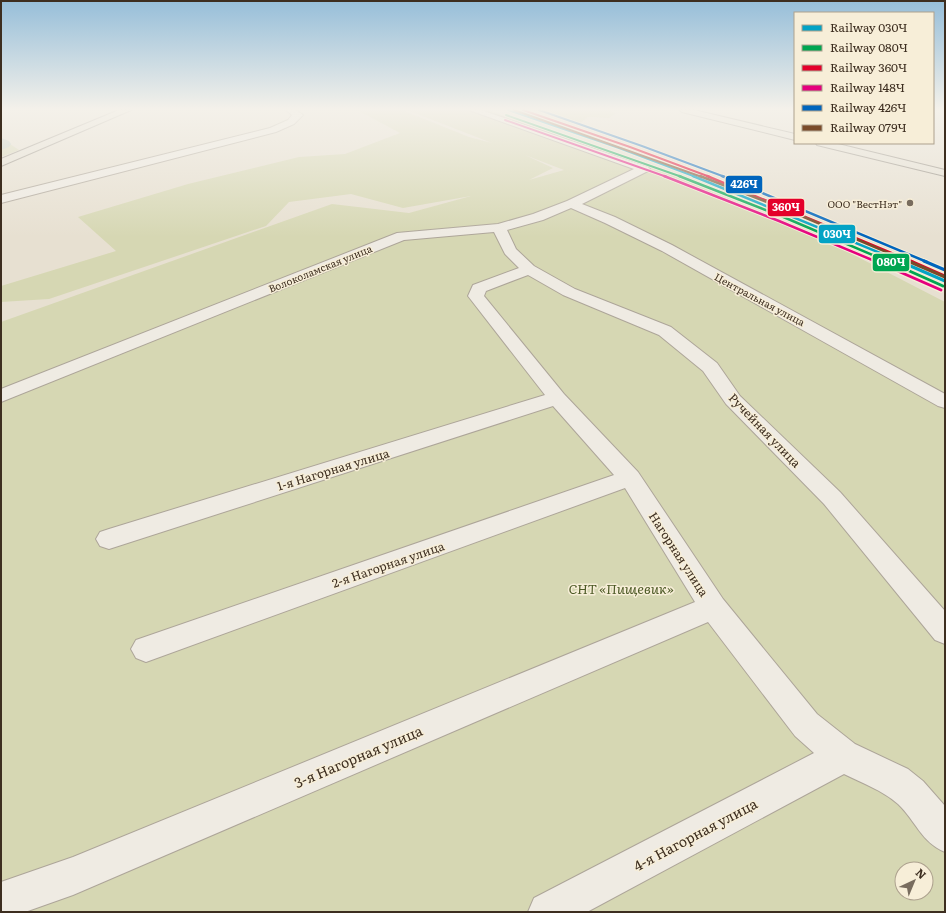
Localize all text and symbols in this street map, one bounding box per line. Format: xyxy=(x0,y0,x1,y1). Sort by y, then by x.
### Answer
legend xyxy=(794,12,934,144)
text: Railway 030Ч xyxy=(830,18,908,36)
text: Railway 080Ч xyxy=(830,38,908,56)
text: Railway 360Ч xyxy=(830,58,907,76)
text: Railway 148Ч xyxy=(830,78,905,96)
text: Railway 426Ч xyxy=(830,98,907,116)
text: Railway 079Ч xyxy=(830,118,907,136)
line badge: 426Ч xyxy=(725,175,763,194)
text: 426Ч xyxy=(730,175,758,191)
place label: ООО "ВестНэт" xyxy=(828,196,902,211)
line badge: 360Ч xyxy=(767,198,805,217)
text: 360Ч xyxy=(772,198,800,214)
marker: ООО "ВестНэт" xyxy=(905,198,915,208)
line badge: 030Ч xyxy=(818,224,856,244)
text: 030Ч xyxy=(823,225,851,241)
street label: Волоколамская улица xyxy=(266,240,375,296)
line badge: 080Ч xyxy=(872,253,910,272)
text: 080Ч xyxy=(877,253,906,269)
street label: Центральная улица xyxy=(712,269,808,330)
street label: Ручейная улица xyxy=(725,389,806,472)
street label: 1-я Нагорная улица xyxy=(275,443,392,495)
street label: Нагорная улица xyxy=(645,508,713,600)
street label: 2-я Нагорная улица xyxy=(329,536,447,592)
park label: СНТ «Пищевик» xyxy=(568,578,674,598)
street label: 3-я Нагорная улица xyxy=(291,720,426,792)
street label: 4-я Нагорная улица xyxy=(629,793,761,875)
north arrow xyxy=(894,861,934,901)
text: N xyxy=(913,864,931,882)

